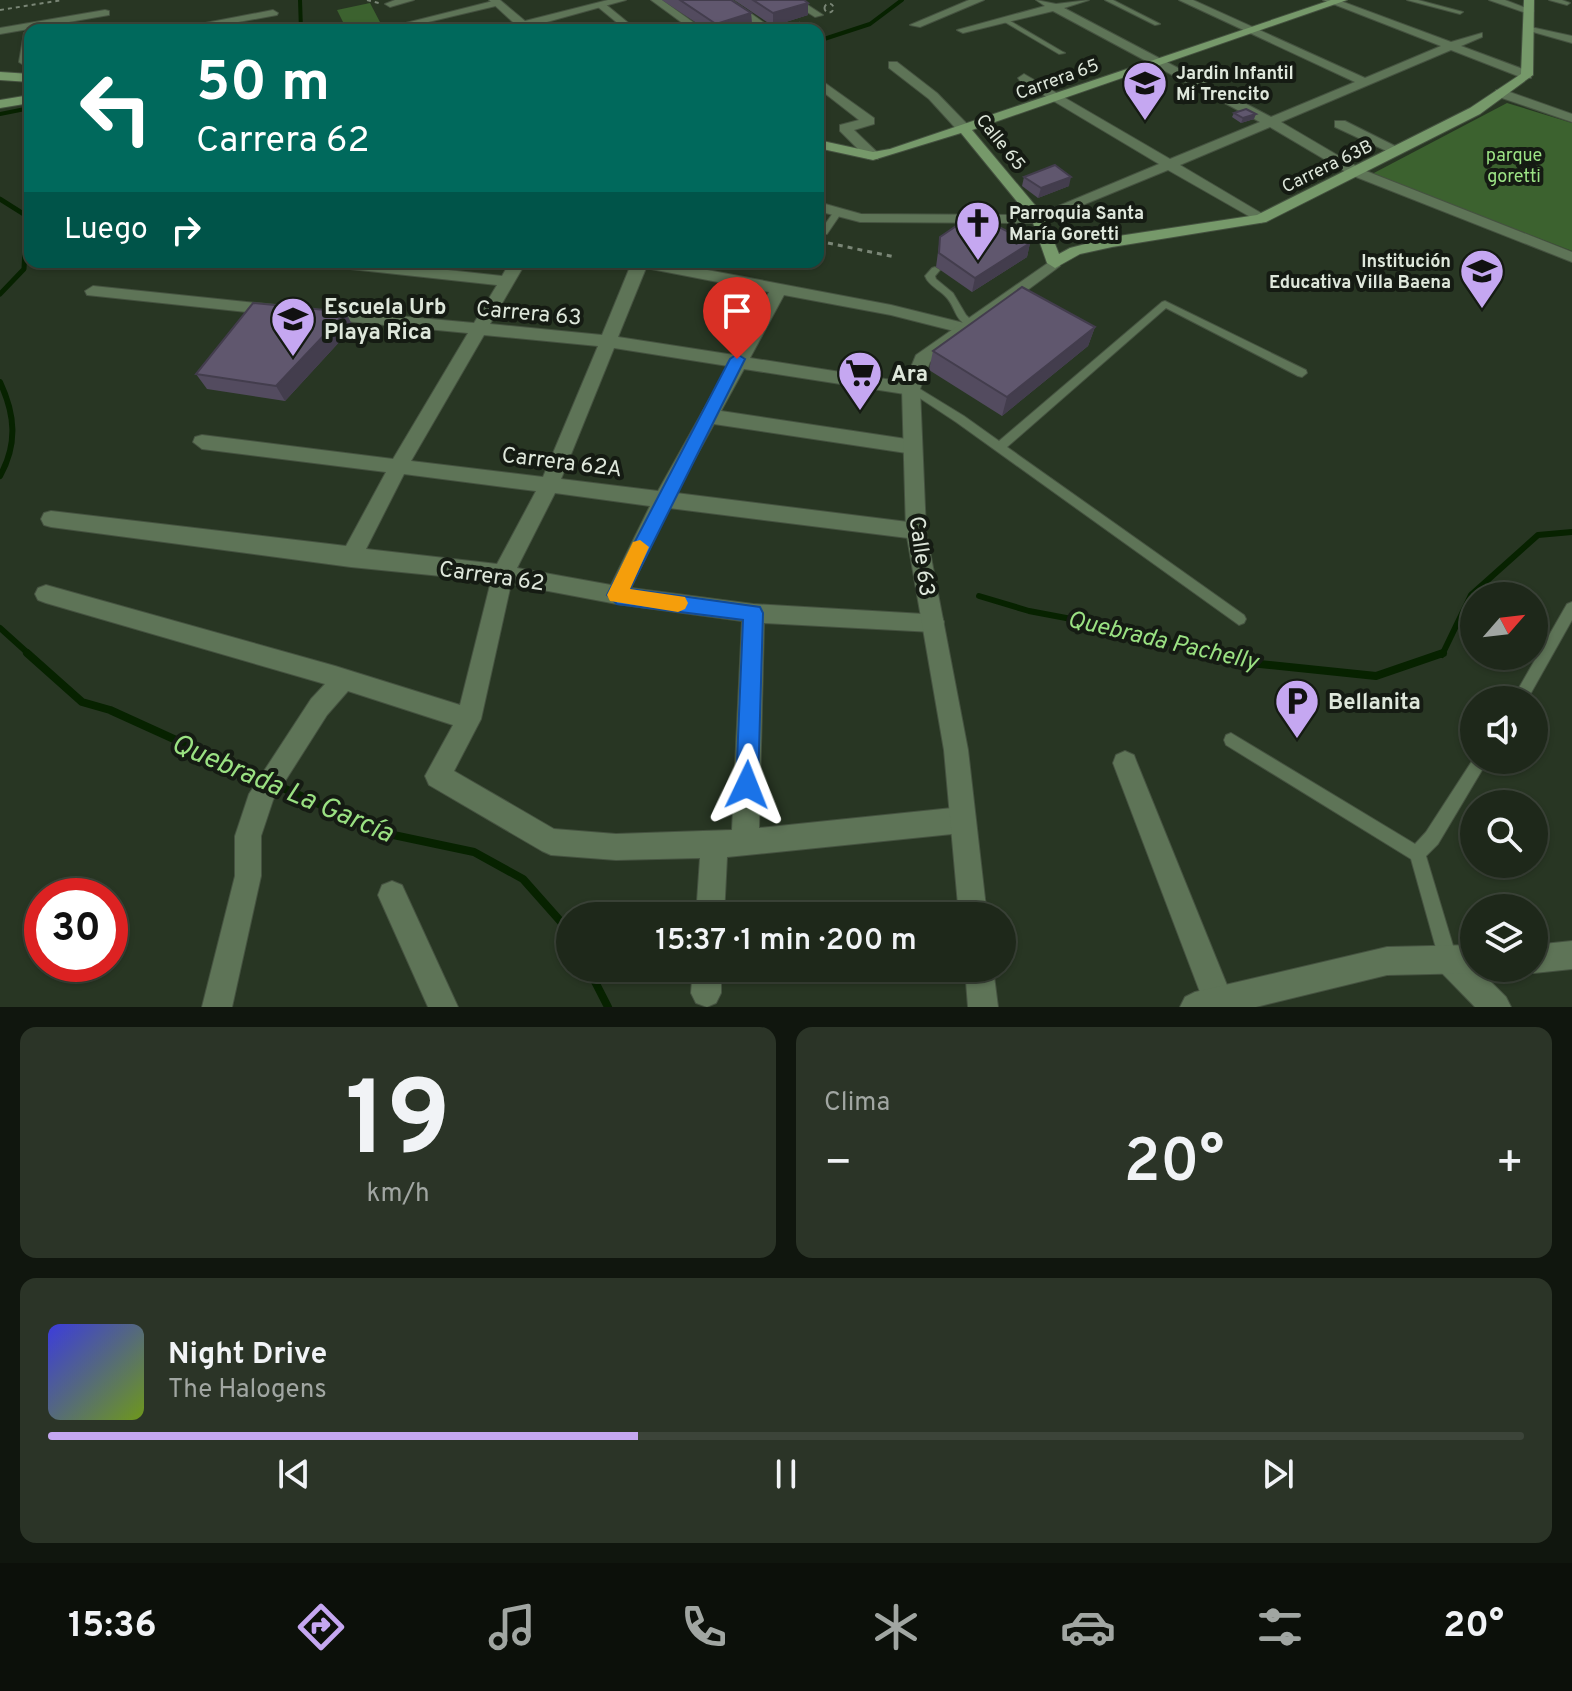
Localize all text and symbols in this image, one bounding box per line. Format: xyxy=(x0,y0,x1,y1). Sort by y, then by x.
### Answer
text: 50 m xyxy=(196,50,330,120)
street label: Carrera 65 xyxy=(1013,55,1102,106)
icon: left xyxy=(64,56,168,160)
school or university icon: Jardin Infantil Mi Trencito xyxy=(1121,59,1169,122)
place label: Jardin Infantil Mi Trencito xyxy=(1176,63,1294,107)
street label: Calle 65 xyxy=(970,110,1030,176)
text: Carrera 62 xyxy=(196,119,370,165)
street label: Carrera 63B xyxy=(1278,135,1377,199)
park label: parque goretti xyxy=(1486,145,1542,189)
church icon: Parroquia Santa María Goretti xyxy=(954,199,1002,262)
place label: Parroquia Santa María Goretti xyxy=(1009,203,1144,247)
icon: right xyxy=(164,208,208,252)
text: Luego xyxy=(64,212,148,249)
school or university icon: Institución Educativa Villa Baena xyxy=(1458,247,1506,310)
place label: Institución Educativa Villa Baena xyxy=(1269,251,1451,295)
pin xyxy=(703,277,771,359)
icon: arrive xyxy=(715,289,759,333)
school or university icon: Escuela Urb Playa Rica xyxy=(269,295,317,358)
place label: Escuela Urb Playa Rica xyxy=(324,295,446,347)
street label: Carrera 63 xyxy=(475,296,583,333)
supermarket icon: Ara xyxy=(836,349,884,412)
place label: Ara xyxy=(891,362,928,389)
street label: Carrera 62A xyxy=(500,443,623,484)
street label: Calle 63 xyxy=(902,515,940,598)
street label: Carrera 62 xyxy=(437,557,546,598)
north arrow xyxy=(1460,582,1548,670)
map controls xyxy=(1460,582,1548,982)
water label: Quebrada Pachelly xyxy=(1064,605,1262,679)
parking icon: Bellanita xyxy=(1273,677,1321,740)
button: sound xyxy=(1460,686,1548,774)
place label: Bellanita xyxy=(1328,690,1421,717)
water label: Quebrada La García xyxy=(165,727,399,853)
position arrow xyxy=(705,743,789,827)
button: search xyxy=(1460,790,1548,878)
speed limit sign: 30 xyxy=(24,878,128,982)
button: layers xyxy=(1460,894,1548,982)
text: 15:37 · 1 min · 200 m xyxy=(655,923,917,960)
text: 19 xyxy=(345,1060,451,1192)
text: Clima xyxy=(824,1087,890,1120)
text: 20° xyxy=(1124,1127,1224,1203)
text: − xyxy=(824,1137,852,1193)
text: + xyxy=(1496,1137,1524,1193)
text: km/h xyxy=(366,1178,430,1211)
text: Night Drive xyxy=(168,1337,327,1374)
text: The Halogens xyxy=(168,1374,327,1407)
icon: previous xyxy=(272,1452,316,1496)
icon: pause xyxy=(764,1452,808,1496)
icon: next xyxy=(1256,1452,1300,1496)
icon: directions xyxy=(293,1599,349,1655)
icon: music xyxy=(484,1599,540,1655)
icon: phone xyxy=(676,1599,732,1655)
icon: climate xyxy=(868,1599,924,1655)
icon: car xyxy=(1060,1599,1116,1655)
icon: filters xyxy=(1252,1599,1308,1655)
text: 15:36 xyxy=(68,1604,157,1650)
text: 20° xyxy=(1443,1604,1504,1650)

